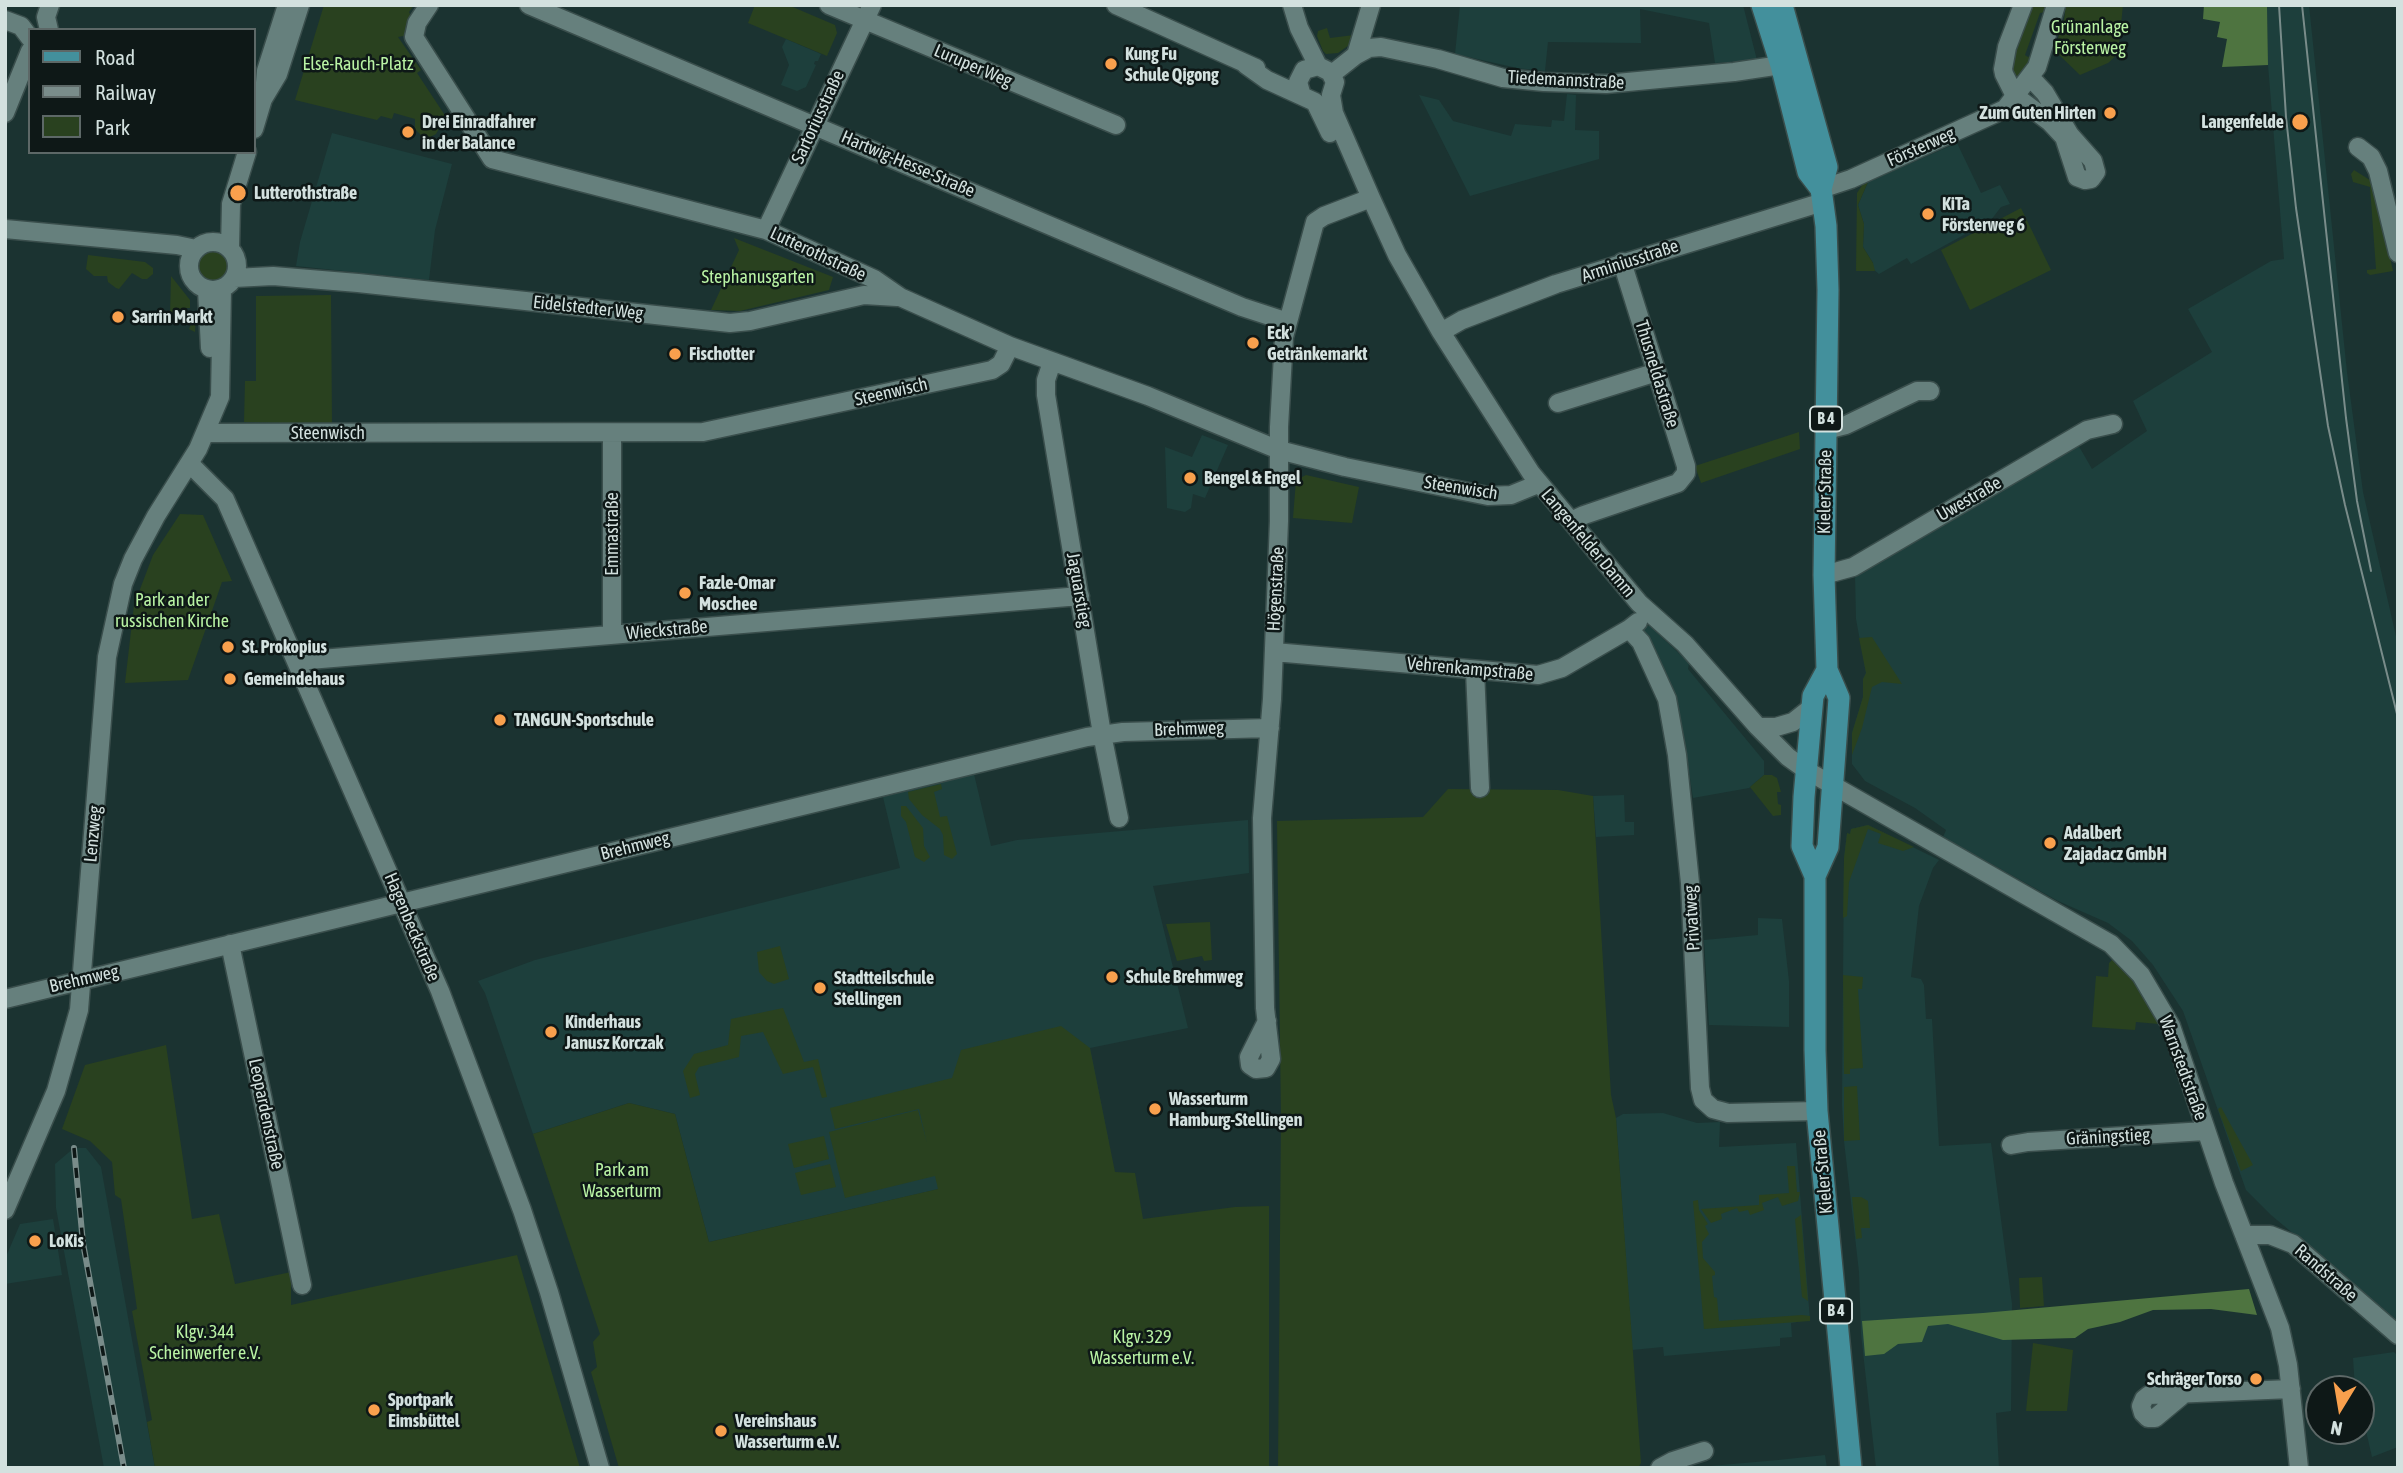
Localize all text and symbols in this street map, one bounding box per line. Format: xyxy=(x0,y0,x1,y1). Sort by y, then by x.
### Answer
park label: Grünanlage Försterweg xyxy=(2051,16,2129,58)
legend xyxy=(28,28,256,154)
street label: Luruper Weg xyxy=(931,40,1015,92)
place label: Kung Fu Schule Qigong xyxy=(1125,43,1219,86)
text: Road xyxy=(95,45,135,69)
park label: Else-Rauch-Platz xyxy=(302,53,414,75)
marker: Kung Fu Schule Qigong xyxy=(1103,56,1119,72)
street label: Tiedemannstraße xyxy=(1507,66,1625,94)
street label: Sartoriusstraße xyxy=(787,67,849,167)
text: Railway xyxy=(95,80,156,104)
place label: Zum Guten Hirten xyxy=(1980,102,2096,124)
marker: Zum Guten Hirten xyxy=(2102,105,2118,121)
place label: Drei Einradfahrer in der Balance xyxy=(422,111,535,154)
place label: Langenfelde xyxy=(2201,111,2284,133)
marker: Langenfelde xyxy=(2290,112,2310,132)
text: Park xyxy=(95,115,130,139)
street label: Försterweg xyxy=(1884,122,1958,172)
marker: Drei Einradfahrer in der Balance xyxy=(400,124,416,140)
street label: Hartwig-Hesse-Straße xyxy=(838,126,978,202)
place label: Lutterothstraße xyxy=(254,182,357,204)
marker: Lutterothstraße xyxy=(228,183,248,203)
place label: KiTa Försterweg 6 xyxy=(1942,193,2025,235)
marker: KiTa Försterweg 6 xyxy=(1920,206,1936,222)
street label: Lutterothstraße xyxy=(767,222,869,286)
street label: Arminiusstraße xyxy=(1579,235,1681,287)
park label: Stephanusgarten xyxy=(702,266,814,288)
street label: Eidelstedter Weg xyxy=(532,291,644,325)
place label: Sarrin Markt xyxy=(132,306,213,328)
marker: Sarrin Markt xyxy=(110,309,126,325)
street label: Thusneldastraße xyxy=(1630,318,1684,430)
place label: Eck' Getränkemarkt xyxy=(1267,322,1367,364)
marker: Eck' Getränkemarkt xyxy=(1245,335,1261,351)
place label: Fischotter xyxy=(689,343,754,365)
marker: Fischotter xyxy=(667,346,683,362)
street label: Steenwisch xyxy=(852,373,930,411)
road number: B 4 xyxy=(1810,406,1842,432)
street label: Steenwisch xyxy=(291,422,365,444)
street label: Kieler Straße xyxy=(1813,450,1837,534)
place label: Bengel & Engel xyxy=(1204,467,1301,489)
marker: Bengel & Engel xyxy=(1182,470,1198,486)
street label: Steenwisch xyxy=(1423,472,1499,504)
street label: Uwestraße xyxy=(1933,472,2005,526)
street label: Langenfelder Damm xyxy=(1536,484,1640,602)
street label: Emmastraße xyxy=(601,492,623,576)
street label: Högenstraße xyxy=(1263,546,1289,632)
street label: Jaguarstieg xyxy=(1062,551,1096,629)
place label: Fazle-Omar Moschee xyxy=(699,572,775,614)
marker: Fazle-Omar Moschee xyxy=(677,585,693,601)
park label: Park an der russischen Kirche xyxy=(115,589,229,632)
street label: Wieckstraße xyxy=(626,616,708,644)
place label: St. Prokopius xyxy=(242,636,327,658)
marker: St. Prokopius xyxy=(220,639,236,655)
street label: Vehrenkampstraße xyxy=(1406,653,1534,685)
place label: Gemeindehaus xyxy=(244,668,345,690)
marker: Gemeindehaus xyxy=(222,671,238,687)
place label: TANGUN-Sportschule xyxy=(514,709,654,731)
marker: TANGUN-Sportschule xyxy=(492,712,508,728)
street label: Brehmweg xyxy=(1154,717,1224,741)
street label: Lenzweg xyxy=(80,805,106,863)
place label: Adalbert Zajadacz GmbH xyxy=(2064,822,2167,864)
street label: Brehmweg xyxy=(598,827,672,865)
marker: Adalbert Zajadacz GmbH xyxy=(2042,835,2058,851)
street label: Hagenbeckstraße xyxy=(379,869,445,985)
street label: Privatweg xyxy=(1679,885,1705,951)
street label: Brehmweg xyxy=(47,961,121,997)
place label: Schule Brehmweg xyxy=(1126,966,1243,988)
place label: Stadtteilschule Stellingen xyxy=(834,967,934,1010)
marker: Schule Brehmweg xyxy=(1104,969,1120,985)
marker: Stadtteilschule Stellingen xyxy=(812,980,828,996)
place label: Kinderhaus Janusz Korczak xyxy=(565,1011,664,1054)
street label: Warnstedtstraße xyxy=(2154,1013,2212,1123)
marker: Kinderhaus Janusz Korczak xyxy=(543,1024,559,1040)
street label: Leopardenstraße xyxy=(244,1057,288,1171)
place label: Wasserturm Hamburg-Stellingen xyxy=(1169,1088,1302,1130)
marker: Wasserturm Hamburg-Stellingen xyxy=(1147,1101,1163,1117)
street label: Gräningstieg xyxy=(2066,1124,2150,1150)
street label: Kieler Straße xyxy=(1809,1129,1837,1215)
park label: Park am Wasserturm xyxy=(582,1159,662,1202)
place label: LoKis xyxy=(49,1230,84,1252)
marker: LoKis xyxy=(27,1233,43,1249)
street label: Randstraße xyxy=(2290,1240,2362,1306)
road number: B 4 xyxy=(1820,1298,1852,1324)
park label: Klgv. 344 Scheinwerfer e.V. xyxy=(149,1321,261,1364)
park label: Klgv. 329 Wasserturm e.V. xyxy=(1090,1326,1194,1368)
place label: Schräger Torso xyxy=(2147,1368,2242,1390)
marker: Schräger Torso xyxy=(2248,1371,2264,1387)
north arrow xyxy=(2305,1375,2375,1445)
place label: Sportpark Eimsbüttel xyxy=(388,1389,459,1432)
marker: Sportpark Eimsbüttel xyxy=(366,1402,382,1418)
place label: Vereinshaus Wasserturm e.V. xyxy=(735,1410,839,1452)
text: N xyxy=(2329,1417,2344,1441)
marker: Vereinshaus Wasserturm e.V. xyxy=(713,1423,729,1439)

